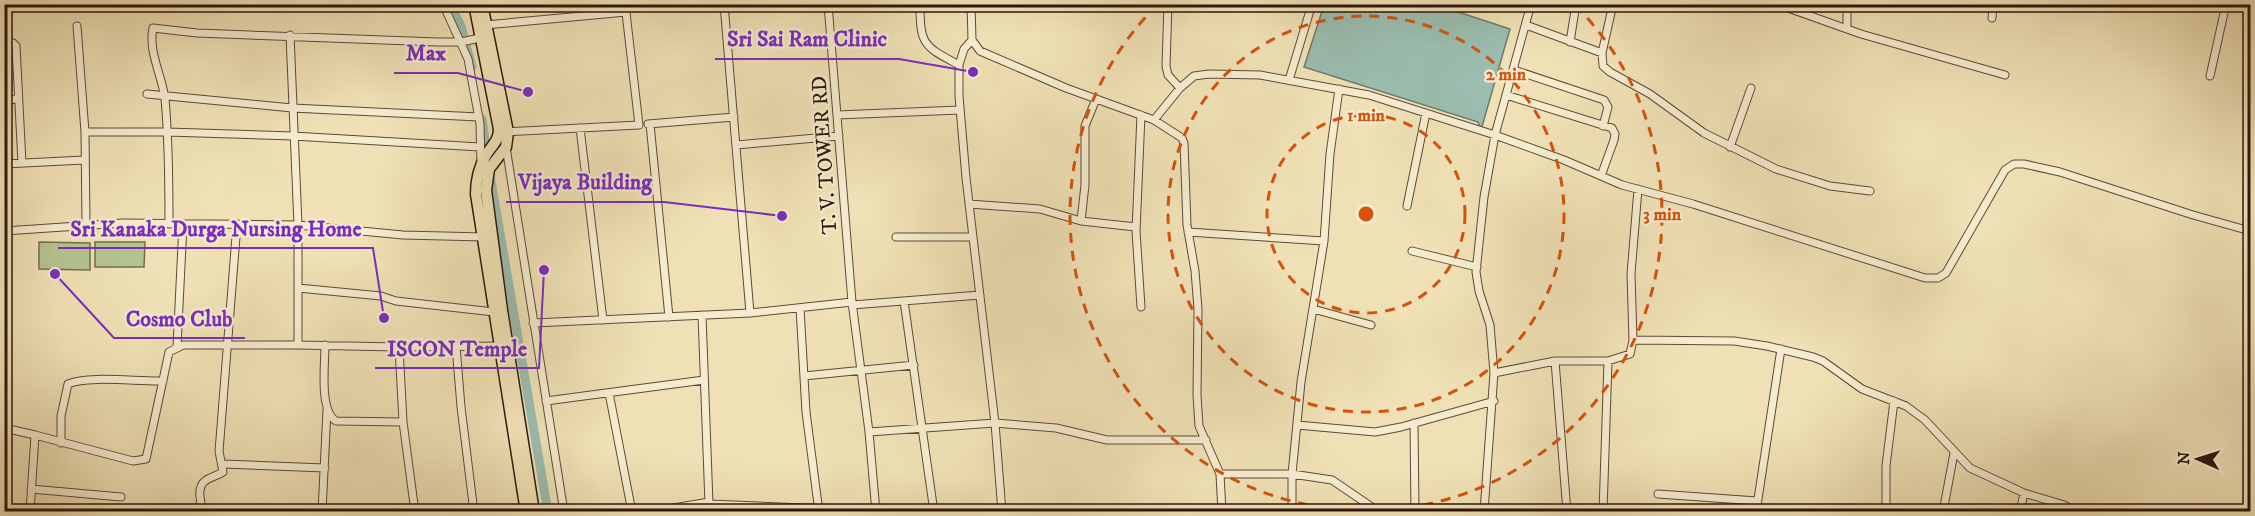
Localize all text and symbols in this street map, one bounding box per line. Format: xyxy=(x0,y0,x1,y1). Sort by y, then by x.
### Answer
callout: Sri Sai Ram Clinic xyxy=(715,19,899,59)
text: Sri Sai Ram Clinic xyxy=(727,26,888,53)
callout: Max xyxy=(394,33,458,73)
text: Max xyxy=(406,40,446,67)
text: 2 min xyxy=(1486,64,1527,86)
street label: T. V. TOWER RD xyxy=(806,75,844,235)
text: 1 min xyxy=(1347,105,1386,127)
callout: Vijaya Building xyxy=(506,162,664,202)
text: Vijaya Building xyxy=(517,169,653,197)
centre of rings xyxy=(1356,204,1376,224)
text: 3 min xyxy=(1643,204,1682,226)
callout: Sri Kanaka Durga Nursing Home xyxy=(58,208,373,248)
text: Sri Kanaka Durga Nursing Home xyxy=(70,216,362,243)
callout: Cosmo Club xyxy=(114,298,245,338)
text: Cosmo Club xyxy=(126,306,232,333)
callout: ISCON Temple xyxy=(375,328,539,368)
text: ISCON Temple xyxy=(387,336,527,363)
north arrow xyxy=(2168,429,2228,489)
text: N xyxy=(2174,451,2194,465)

